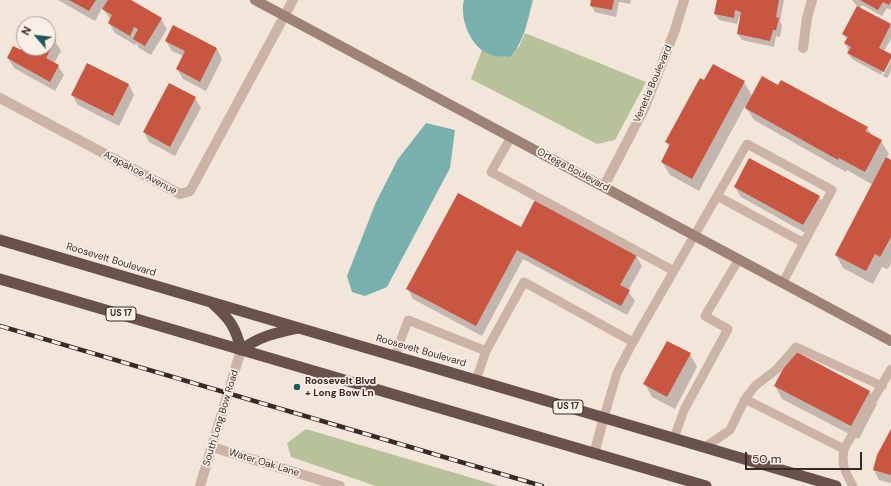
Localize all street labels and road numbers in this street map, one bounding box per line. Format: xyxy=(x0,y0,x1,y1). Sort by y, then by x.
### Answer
street label: Venetia Boulevard xyxy=(631,43,675,125)
street label: Ortega Boulevard xyxy=(535,146,611,194)
street label: Arapahoe Avenue xyxy=(101,149,179,197)
street label: Roosevelt Boulevard xyxy=(65,241,157,279)
road number: US 17 xyxy=(106,307,136,321)
street label: Roosevelt Boulevard xyxy=(375,332,467,370)
street label: South Long Bow Road xyxy=(201,368,241,468)
road number: US 17 xyxy=(553,400,583,414)
street label: Water Oak Lane xyxy=(227,447,301,479)

